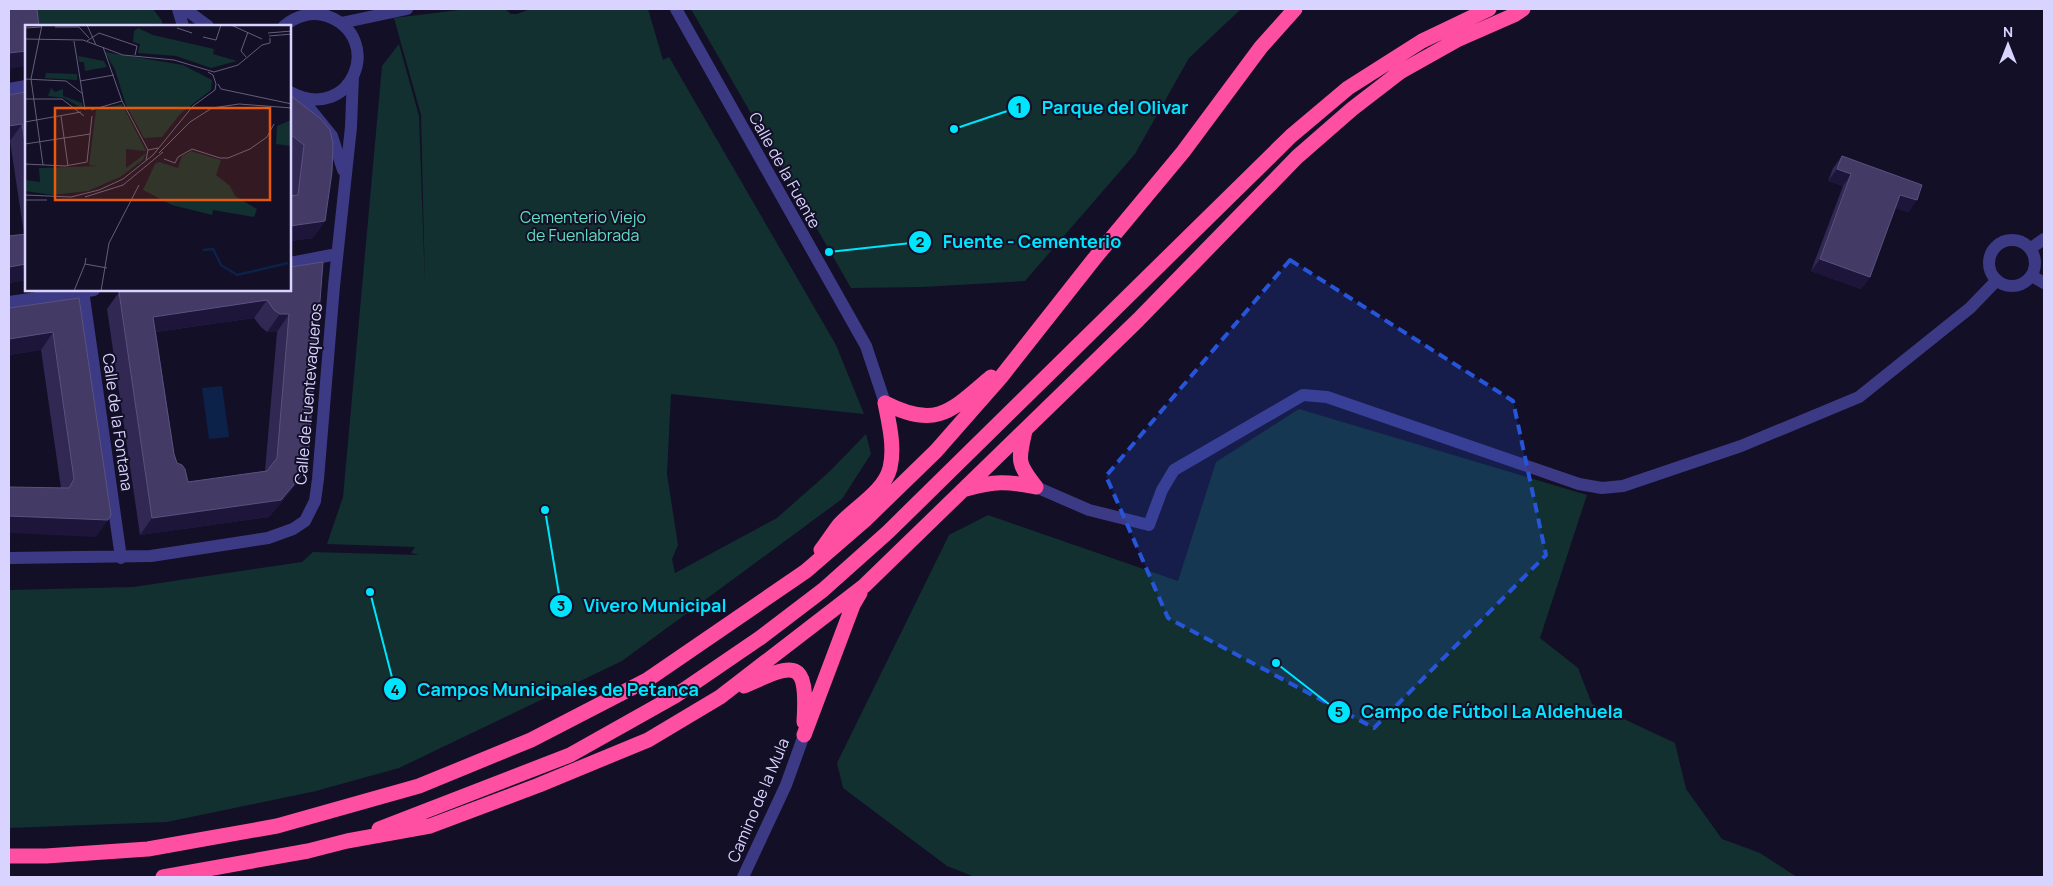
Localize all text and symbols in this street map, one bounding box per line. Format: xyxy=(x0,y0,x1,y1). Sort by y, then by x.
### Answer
north arrow xyxy=(1983,20,2033,70)
text: N xyxy=(2003,22,2013,41)
inset map xyxy=(25,25,291,291)
callout: Parque del Olivar xyxy=(1007,91,1198,124)
text: Parque del Olivar xyxy=(1042,95,1188,119)
text: 1 xyxy=(1016,97,1022,118)
street label: Calle de la Fuente xyxy=(744,108,826,232)
park label: Cementerio Viejo de Fuenlabrada xyxy=(520,206,646,246)
callout: Fuente - Cementerio xyxy=(908,226,1131,259)
text: Fuente - Cementerio xyxy=(943,229,1121,253)
text: 2 xyxy=(916,231,925,252)
street label: Calle de Fuentevaqueros xyxy=(289,302,327,486)
street label: Calle de la Fontana xyxy=(97,352,139,492)
callout: Vivero Municipal xyxy=(548,589,736,622)
text: Vivero Municipal xyxy=(584,593,726,617)
text: 3 xyxy=(557,595,565,616)
callout: Campos Municipales de Petanca xyxy=(382,673,709,706)
text: Campos Municipales de Petanca xyxy=(417,677,699,701)
text: 4 xyxy=(390,679,400,700)
callout: Campo de Fútbol La Aldehuela xyxy=(1326,696,1633,729)
text: Campo de Fútbol La Aldehuela xyxy=(1361,699,1623,723)
text: 5 xyxy=(1335,701,1344,722)
street label: Camino de la Mula xyxy=(722,734,794,866)

